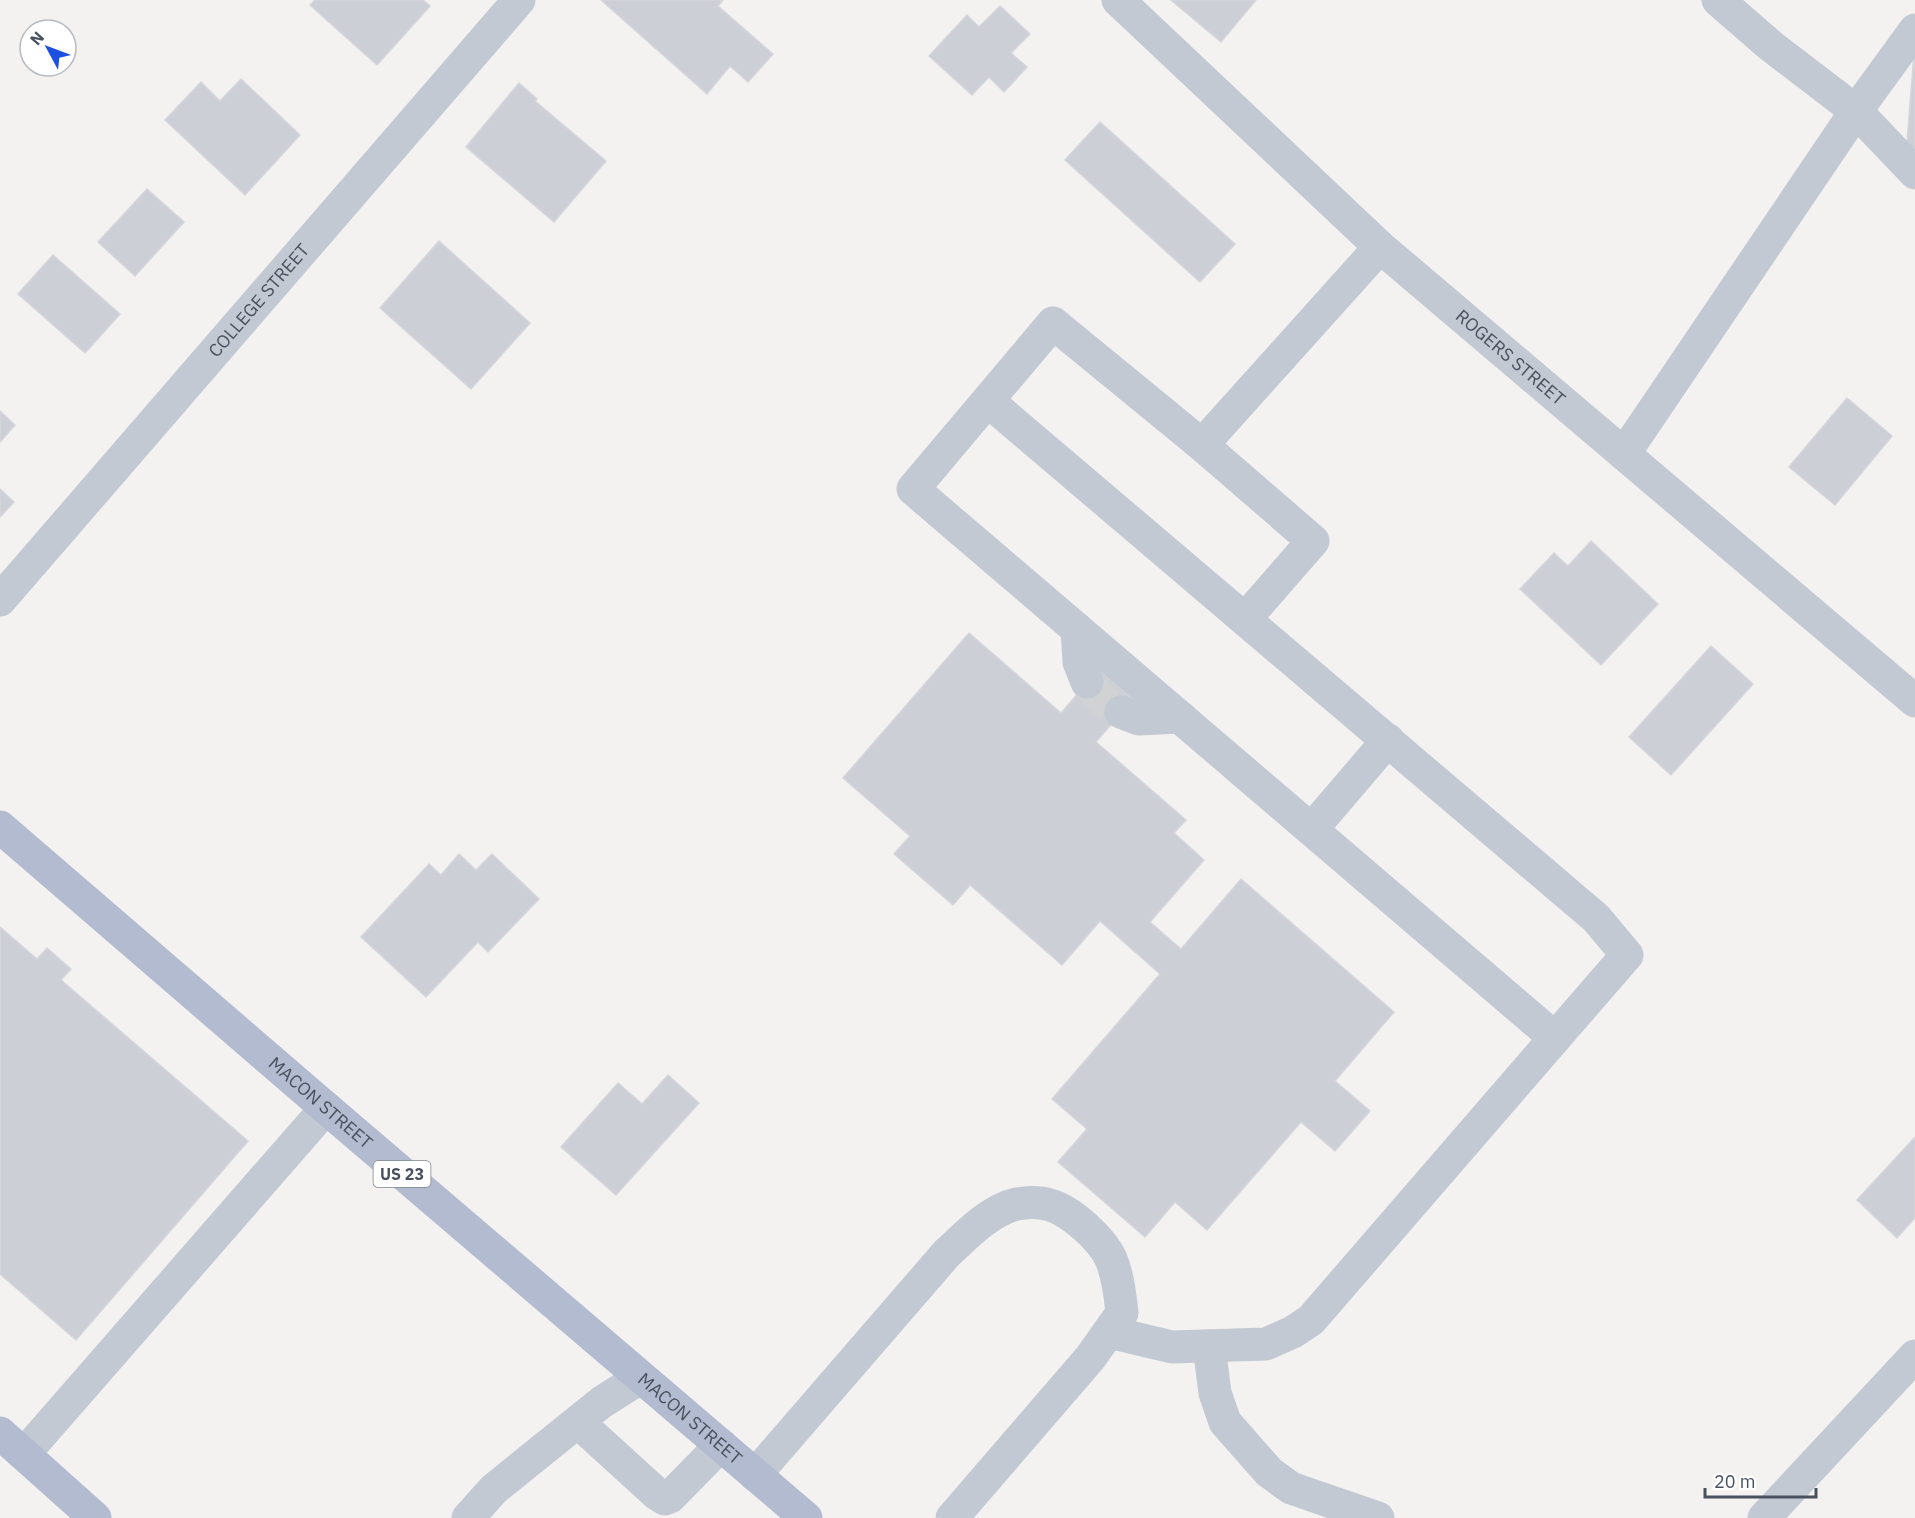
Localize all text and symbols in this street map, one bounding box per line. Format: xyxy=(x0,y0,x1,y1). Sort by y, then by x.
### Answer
north arrow xyxy=(18,18,78,78)
text: N xyxy=(25,27,48,49)
street label: COLLEGE STREET xyxy=(203,239,314,362)
street label: ROGERS STREET xyxy=(1451,304,1570,410)
street label: MACON STREET xyxy=(264,1052,378,1154)
road number: US 23 xyxy=(374,1161,430,1187)
street label: MACON STREET xyxy=(633,1368,747,1469)
scale bar xyxy=(1705,1461,1816,1499)
text: 20 m xyxy=(1714,1470,1756,1493)

